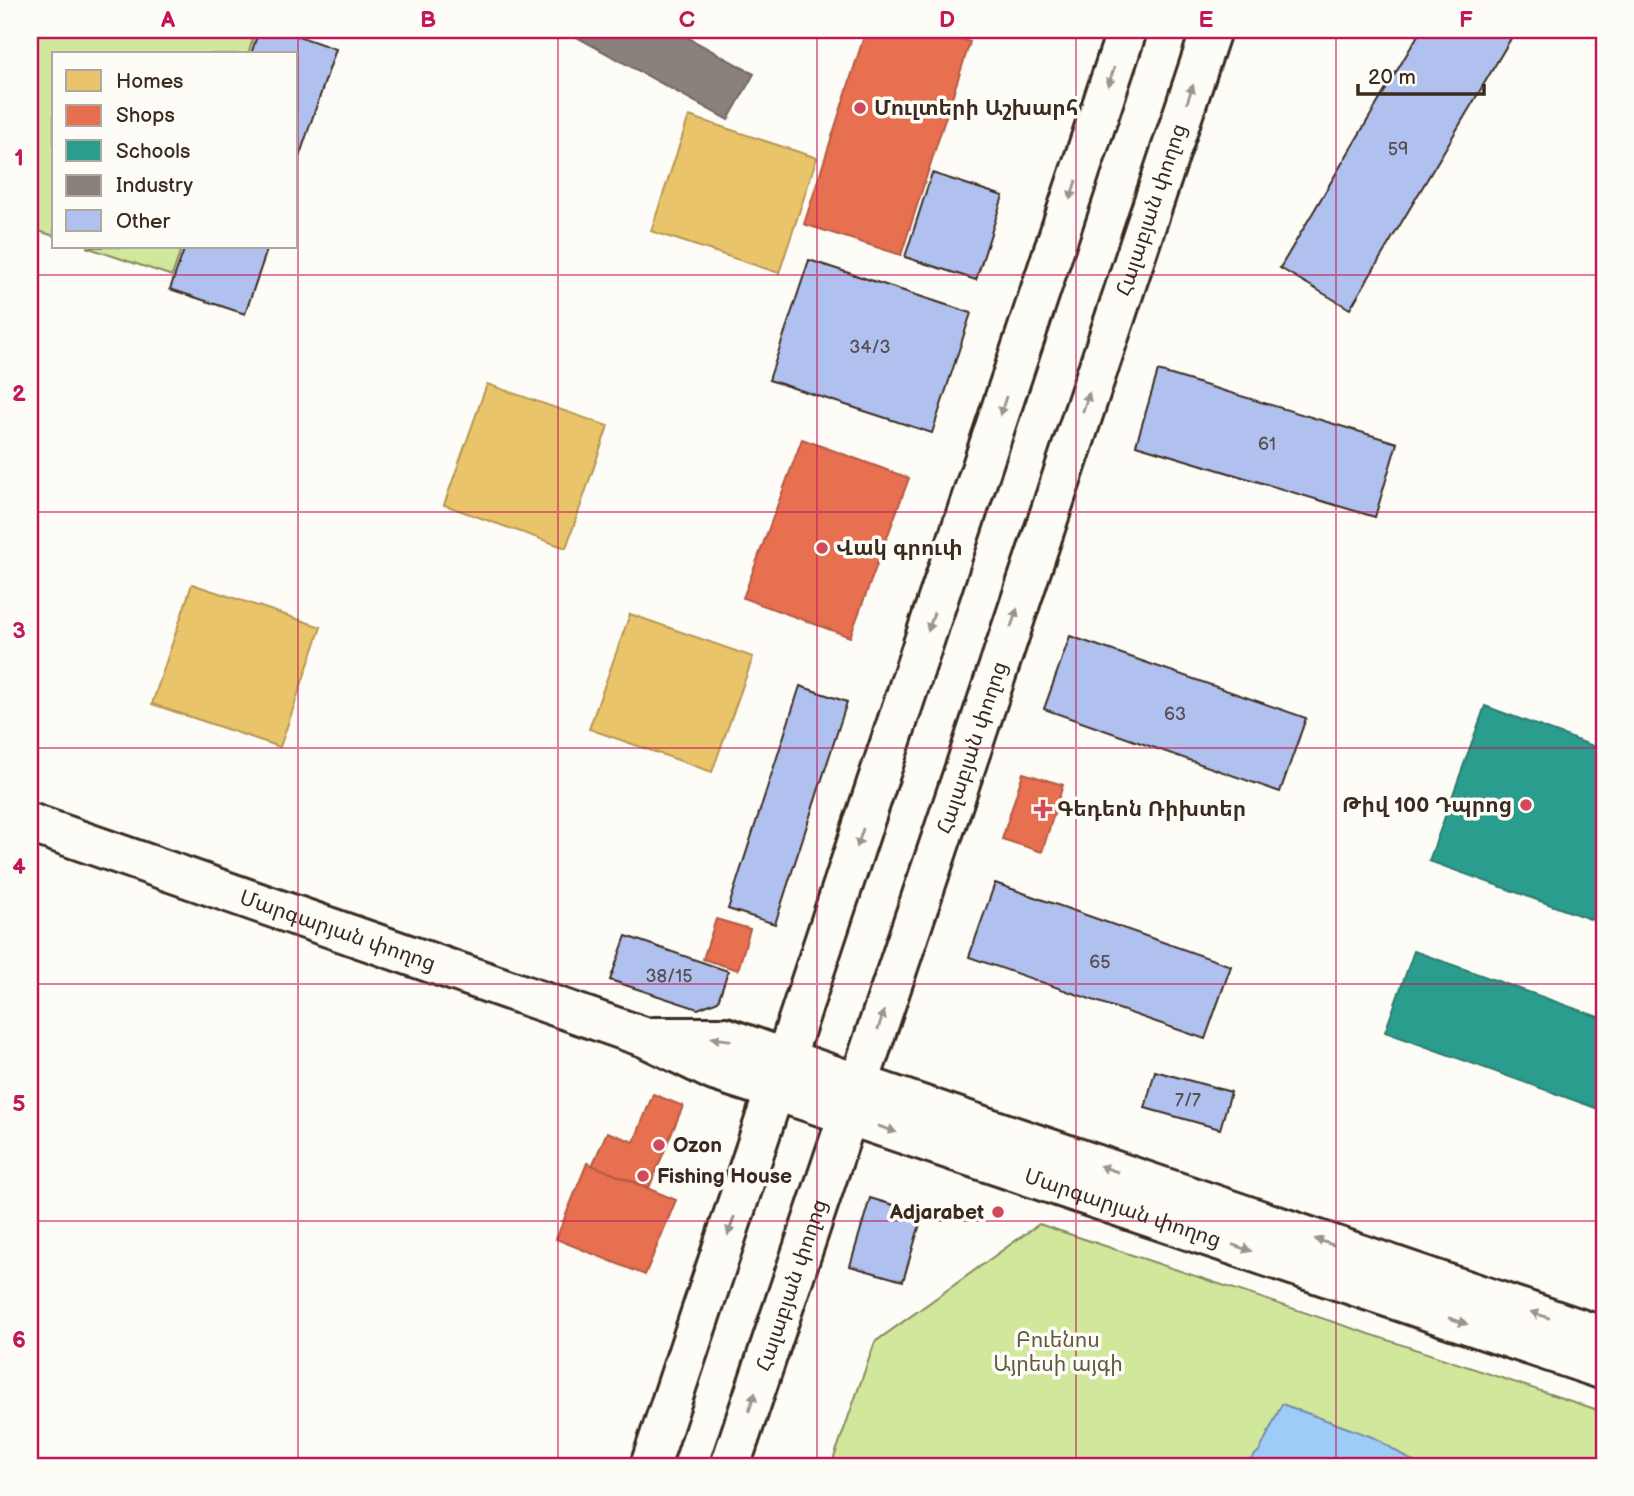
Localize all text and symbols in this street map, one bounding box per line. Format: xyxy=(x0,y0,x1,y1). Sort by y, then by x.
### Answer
text: A xyxy=(160,6,176,34)
text: B xyxy=(420,6,436,34)
text: C xyxy=(679,6,695,34)
text: D xyxy=(939,6,955,34)
text: E xyxy=(1199,6,1214,34)
text: F xyxy=(1459,6,1473,34)
legend xyxy=(52,52,298,248)
scale bar xyxy=(1358,52,1484,96)
text: 20 m xyxy=(1368,65,1416,90)
one-way arrow xyxy=(1105,67,1116,88)
text: Homes xyxy=(116,69,184,94)
one-way arrow xyxy=(1185,83,1196,104)
place label: Մուլտերի Աշխարհ xyxy=(874,96,1078,121)
marker: Մուլտերի Աշխարհ xyxy=(852,100,868,116)
text: Shops xyxy=(116,103,175,128)
street label: Հալաբյան փողոց xyxy=(1111,120,1192,299)
text: Schools xyxy=(116,139,190,164)
house number: 59 xyxy=(1388,139,1408,160)
text: 1 xyxy=(14,144,24,172)
text: Industry xyxy=(116,173,194,198)
one-way arrow xyxy=(1068,180,1078,201)
text: Other xyxy=(116,209,171,234)
house number: 34/3 xyxy=(849,337,891,358)
text: 2 xyxy=(12,380,26,408)
one-way arrow xyxy=(1081,392,1092,413)
one-way arrow xyxy=(997,396,1008,417)
house number: 61 xyxy=(1258,434,1276,455)
place label: Վակ գրուփ xyxy=(836,536,963,561)
marker: Վակ գրուփ xyxy=(814,540,830,556)
one-way arrow xyxy=(1009,607,1020,628)
one-way arrow xyxy=(926,612,936,633)
text: 3 xyxy=(12,617,26,645)
street label: Հալաբյան փողոց xyxy=(932,658,1013,837)
house number: 63 xyxy=(1164,704,1186,725)
place label: Թիվ 100 Դպրոց xyxy=(1342,793,1512,818)
place label: Գեդեոն Ռիխտեր xyxy=(1057,797,1246,822)
marker: Թիվ 100 Դպրոց xyxy=(1518,797,1534,813)
marker: Գեդեոն Ռիխտեր xyxy=(1035,801,1051,817)
one-way arrow xyxy=(854,828,865,849)
text: 4 xyxy=(12,853,26,881)
street label: Մարգարյան փողոց xyxy=(236,885,439,976)
house number: 65 xyxy=(1089,952,1111,973)
house number: 38/15 xyxy=(646,966,692,987)
one-way arrow xyxy=(877,1009,887,1030)
one-way arrow xyxy=(710,1033,732,1044)
text: 5 xyxy=(12,1090,26,1118)
house number: 7/7 xyxy=(1175,1090,1201,1111)
one-way arrow xyxy=(877,1124,898,1135)
place label: Ozon xyxy=(673,1133,722,1158)
marker: Ozon xyxy=(651,1137,667,1153)
one-way arrow xyxy=(1098,1163,1119,1174)
place label: Fishing House xyxy=(657,1164,792,1189)
street label: Մարգարյան փողոց xyxy=(1021,1164,1224,1253)
marker: Fishing House xyxy=(635,1168,651,1184)
street label: Հալաբյան փողոց xyxy=(751,1196,833,1375)
place label: Adjarabet xyxy=(889,1200,984,1225)
marker: Adjarabet xyxy=(990,1204,1006,1220)
one-way arrow xyxy=(725,1215,736,1236)
one-way arrow xyxy=(1314,1236,1335,1247)
one-way arrow xyxy=(1232,1243,1253,1254)
one-way arrow xyxy=(1529,1309,1550,1320)
one-way arrow xyxy=(1447,1316,1468,1327)
text: 6 xyxy=(12,1326,26,1354)
park label: Բուենոս Այրեսի այգի xyxy=(993,1328,1123,1377)
one-way arrow xyxy=(747,1391,758,1412)

